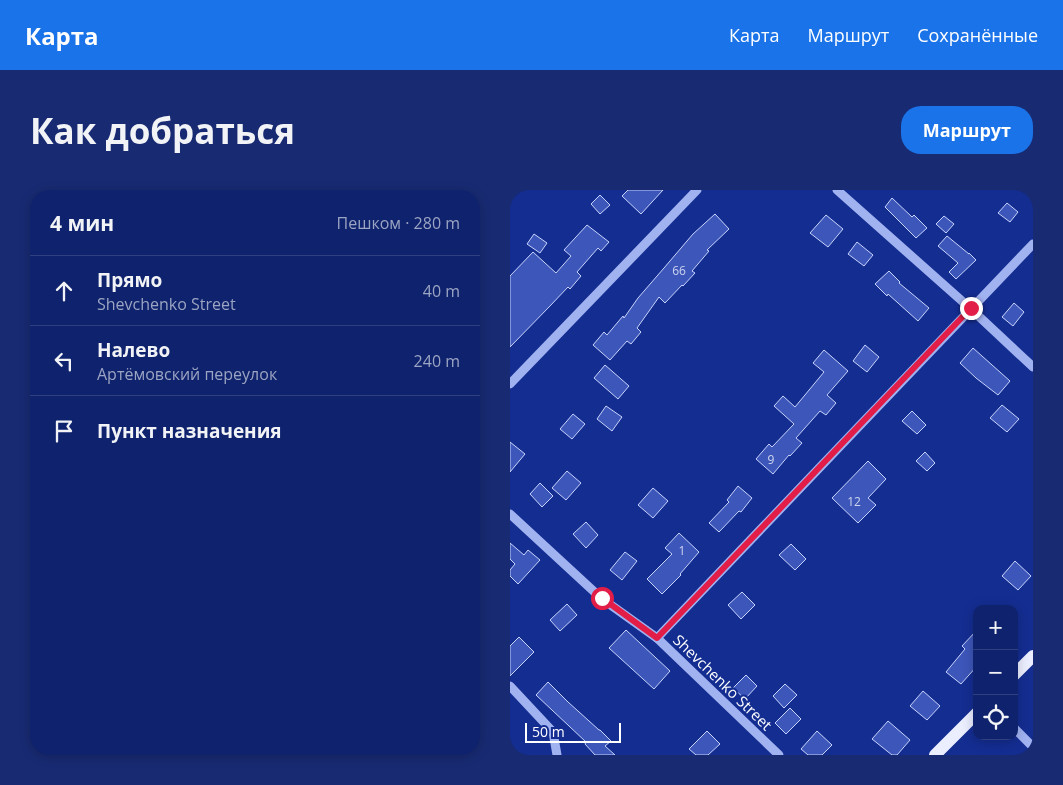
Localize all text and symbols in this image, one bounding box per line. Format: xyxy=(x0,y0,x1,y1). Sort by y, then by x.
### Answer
text: Карта xyxy=(25,19,99,52)
text: Карта xyxy=(729,23,779,47)
text: Маршрут xyxy=(807,23,889,47)
text: Сохранённые xyxy=(917,23,1038,47)
button: Маршрут xyxy=(901,106,1033,154)
text: Как добраться xyxy=(30,107,295,154)
text: 4 мин xyxy=(50,209,114,237)
text: Пешком · 280 m xyxy=(337,212,460,234)
house number: 66 xyxy=(672,262,686,279)
text: Прямо xyxy=(97,267,162,293)
icon: ahead xyxy=(50,277,78,305)
text: 40 m xyxy=(423,280,460,302)
text: Shevchenko Street xyxy=(97,293,236,315)
route end xyxy=(960,297,983,320)
text: Налево xyxy=(97,337,170,363)
icon: left xyxy=(50,347,78,375)
text: 240 m xyxy=(414,350,460,372)
text: Артёмовский переулок xyxy=(97,363,277,385)
icon: arrive xyxy=(50,417,78,445)
text: Пункт назначения xyxy=(97,418,282,444)
house number: 9 xyxy=(768,451,775,468)
house number: 12 xyxy=(847,493,861,510)
house number: 1 xyxy=(679,542,685,559)
route start xyxy=(591,587,614,610)
map controls xyxy=(973,605,1018,740)
button: + xyxy=(973,605,1018,650)
street label: Shevchenko Street xyxy=(669,630,777,734)
button: − xyxy=(973,650,1018,695)
button: locate xyxy=(973,695,1018,740)
scale bar xyxy=(525,720,621,743)
text: 50 m xyxy=(532,722,565,741)

